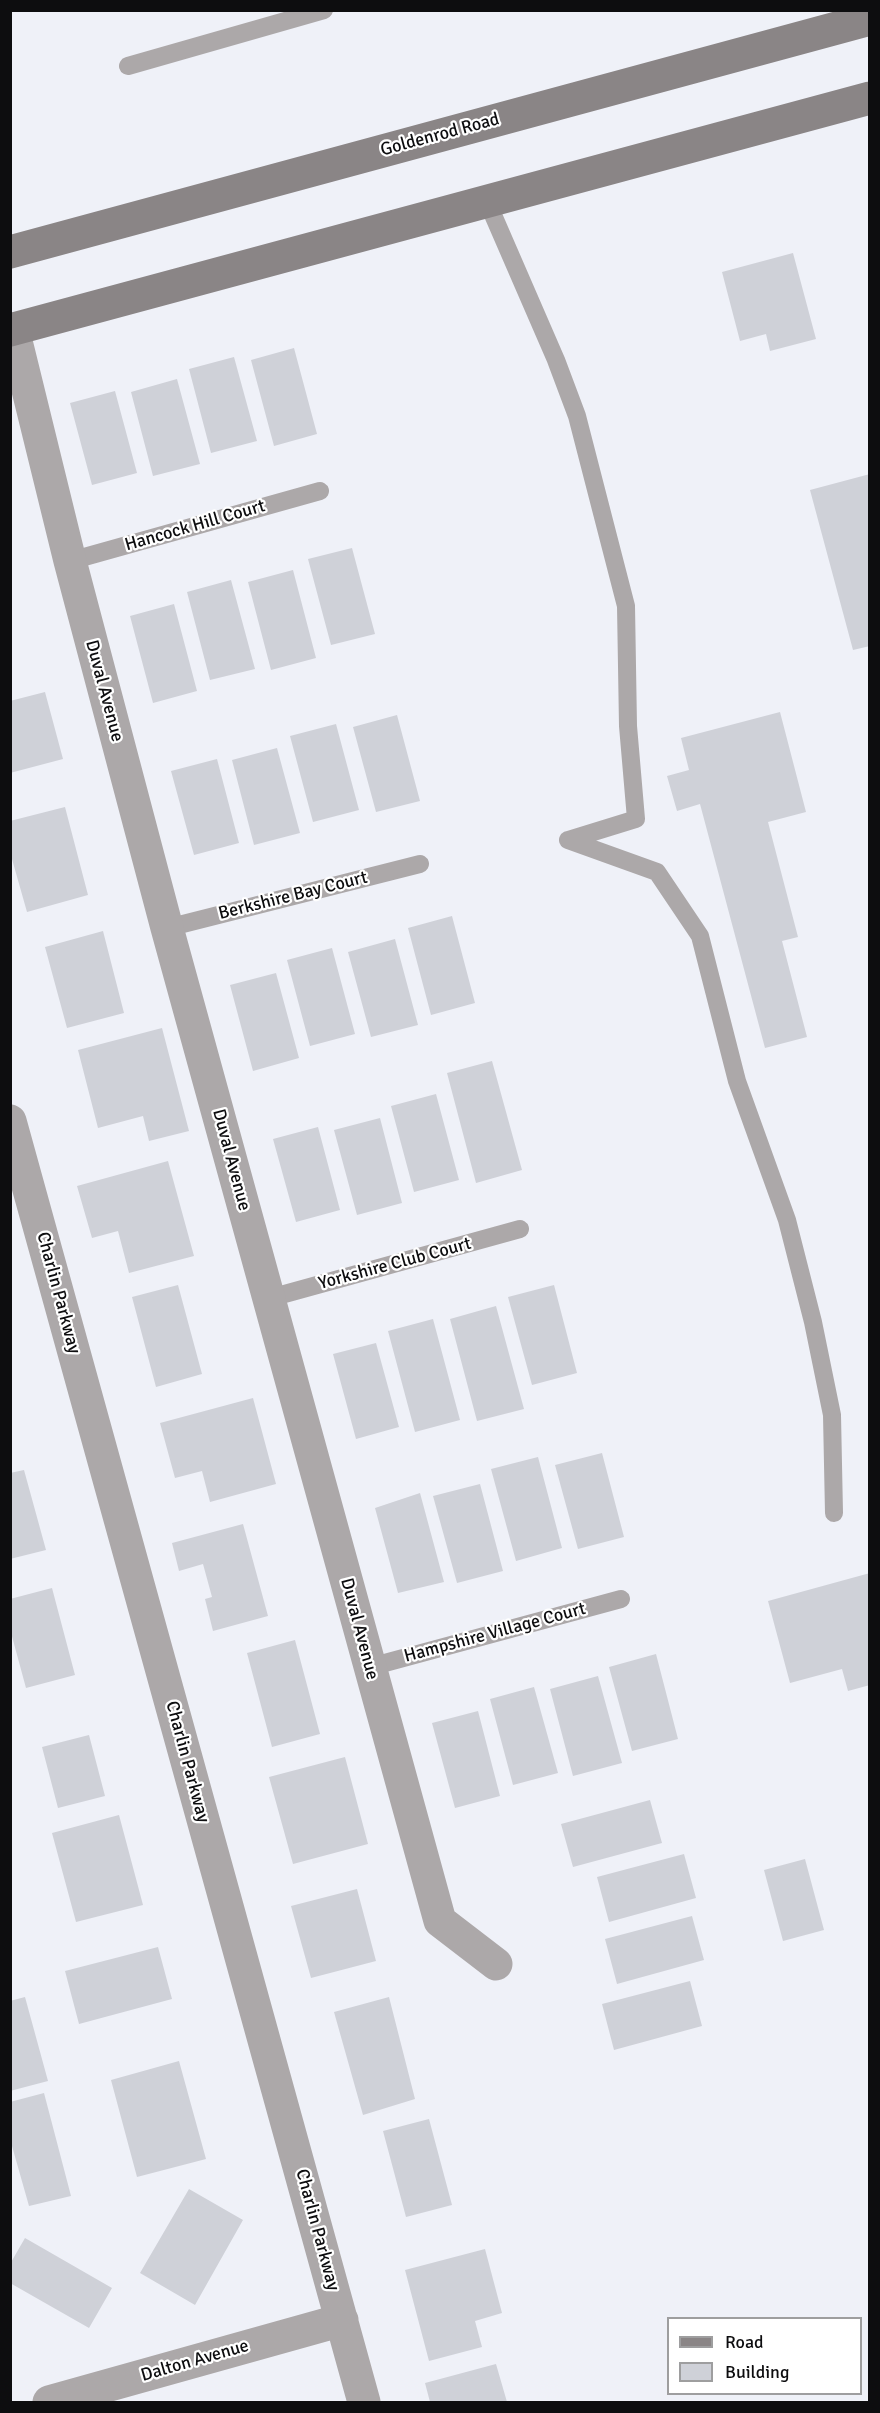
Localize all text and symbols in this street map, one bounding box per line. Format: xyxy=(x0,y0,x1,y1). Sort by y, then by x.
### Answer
street label: Goldenrod Road xyxy=(378,109,502,161)
street label: Hancock Hill Court xyxy=(122,496,268,556)
street label: Duval Avenue xyxy=(80,638,128,744)
street label: Berkshire Bay Court xyxy=(216,867,370,925)
street label: Duval Avenue xyxy=(207,1107,255,1213)
street label: Charlin Parkway xyxy=(31,1230,85,1356)
street label: Yorkshire Club Court xyxy=(316,1233,474,1295)
street label: Duval Avenue xyxy=(335,1576,383,1682)
street label: Hampshire Village Court xyxy=(402,1598,588,1668)
street label: Charlin Parkway xyxy=(160,1699,214,1825)
street label: Charlin Parkway xyxy=(290,2167,344,2293)
legend xyxy=(667,2317,862,2395)
text: Road xyxy=(725,2331,764,2353)
street label: Dalton Avenue xyxy=(139,2335,251,2387)
text: Building xyxy=(725,2361,789,2383)

